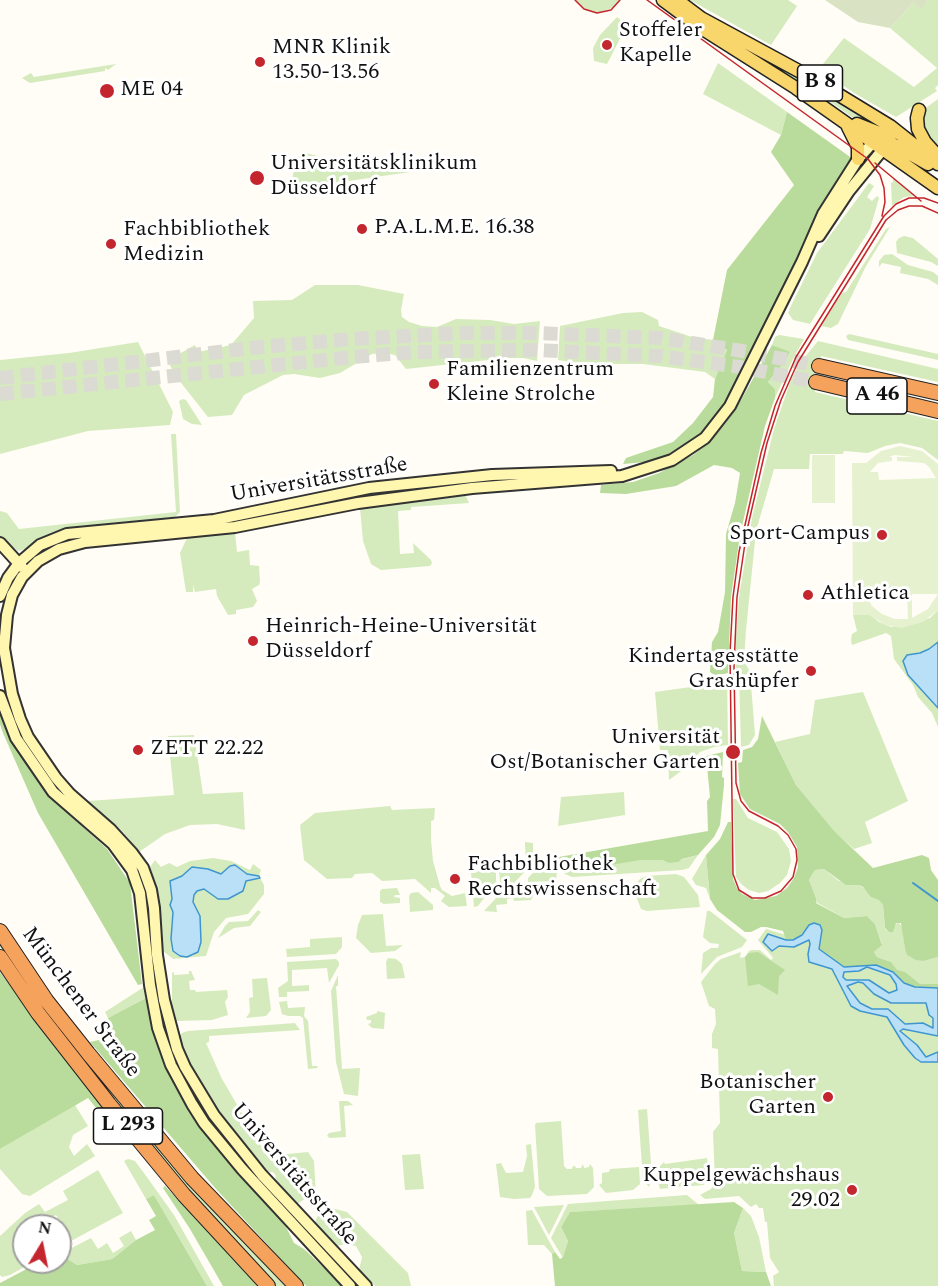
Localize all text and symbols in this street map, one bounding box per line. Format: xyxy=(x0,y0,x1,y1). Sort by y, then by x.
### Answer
place label: Stoffeler Kapelle xyxy=(619,19,702,70)
place label: MNR Klinik 13.50-13.56 xyxy=(272,36,391,88)
marker: Stoffeler Kapelle xyxy=(600,38,614,52)
marker: MNR Klinik 13.50-13.56 xyxy=(253,55,267,69)
road number: B 8 xyxy=(798,65,842,101)
place label: ME 04 xyxy=(120,78,183,104)
marker: ME 04 xyxy=(98,82,116,100)
place label: Universitätsklinikum Düsseldorf xyxy=(270,152,477,204)
marker: Universitätsklinikum Düsseldorf xyxy=(248,169,266,187)
place label: P.A.L.M.E. 16.38 xyxy=(374,216,535,242)
place label: Fachbibliothek Medizin xyxy=(123,218,270,270)
marker: P.A.L.M.E. 16.38 xyxy=(355,222,369,236)
marker: Fachbibliothek Medizin xyxy=(104,237,118,251)
place label: Familienzentrum Kleine Strolche xyxy=(446,358,614,410)
marker: Familienzentrum Kleine Strolche xyxy=(427,377,441,391)
road number: A 46 xyxy=(847,378,907,414)
street label: Universitätsstraße xyxy=(228,452,410,510)
place label: Sport-Campus xyxy=(730,522,870,548)
marker: Sport-Campus xyxy=(875,528,889,542)
place label: Athletica xyxy=(820,582,910,608)
marker: Athletica xyxy=(801,588,815,602)
place label: Heinrich-Heine-Universität Düsseldorf xyxy=(265,615,537,666)
marker: Heinrich-Heine-Universität Düsseldorf xyxy=(246,634,260,648)
place label: Kindertagesstätte Grashüpfer xyxy=(628,645,799,696)
marker: Kindertagesstätte Grashüpfer xyxy=(804,664,818,678)
place label: Universität Ost/Botanischer Garten xyxy=(490,726,720,778)
place label: ZETT 22.22 xyxy=(150,737,263,763)
marker: ZETT 22.22 xyxy=(131,743,145,757)
marker: Universität Ost/Botanischer Garten xyxy=(724,743,742,761)
place label: Fachbibliothek Rechtswissenschaft xyxy=(467,853,657,904)
marker: Fachbibliothek Rechtswissenschaft xyxy=(448,872,462,886)
street label: Münchener Straße xyxy=(15,923,145,1083)
place label: Botanischer Garten xyxy=(699,1071,816,1122)
marker: Botanischer Garten xyxy=(821,1090,835,1104)
street label: Universitätsstraße xyxy=(224,1098,362,1252)
road number: L 293 xyxy=(94,1108,162,1144)
place label: Kuppelgewächshaus 29.02 xyxy=(642,1164,840,1216)
marker: Kuppelgewächshaus 29.02 xyxy=(845,1183,859,1197)
north arrow xyxy=(12,1214,72,1274)
text: N xyxy=(36,1215,53,1241)

